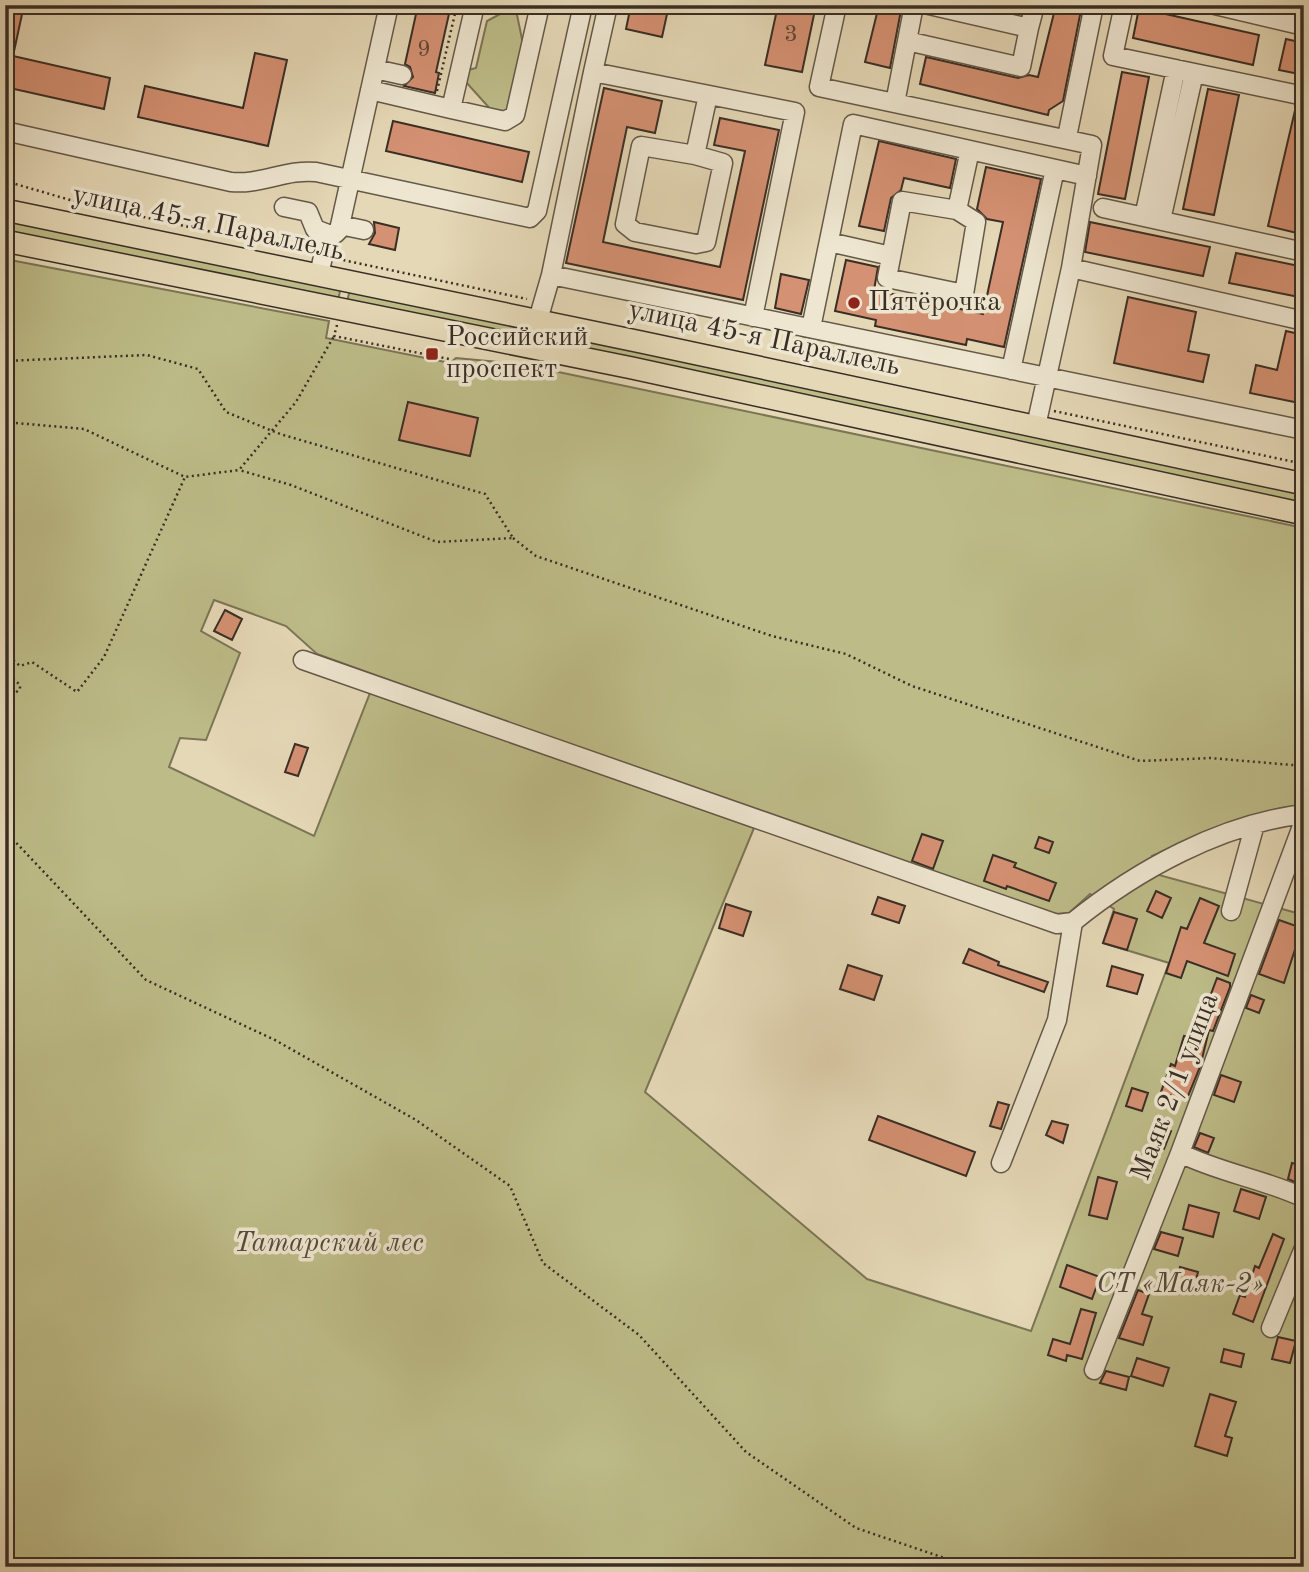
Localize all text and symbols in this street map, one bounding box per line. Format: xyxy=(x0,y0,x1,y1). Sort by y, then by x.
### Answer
house number: 3 xyxy=(784,23,798,47)
house number: 9 xyxy=(417,38,431,62)
street label: улица 45-я Параллель xyxy=(70,181,346,267)
place label: Пятёрочка xyxy=(868,289,1001,317)
marker: Пятёрочка xyxy=(846,295,862,311)
street label: улица 45-я Параллель xyxy=(626,296,902,382)
place label: Российский проспект xyxy=(446,324,588,384)
marker: Российский проспект xyxy=(424,346,440,362)
street label: Маяк 2/1 улица xyxy=(1127,989,1225,1185)
park label: Татарский лес xyxy=(234,1230,424,1258)
park label: СТ «Маяк-2» xyxy=(1096,1271,1264,1299)

